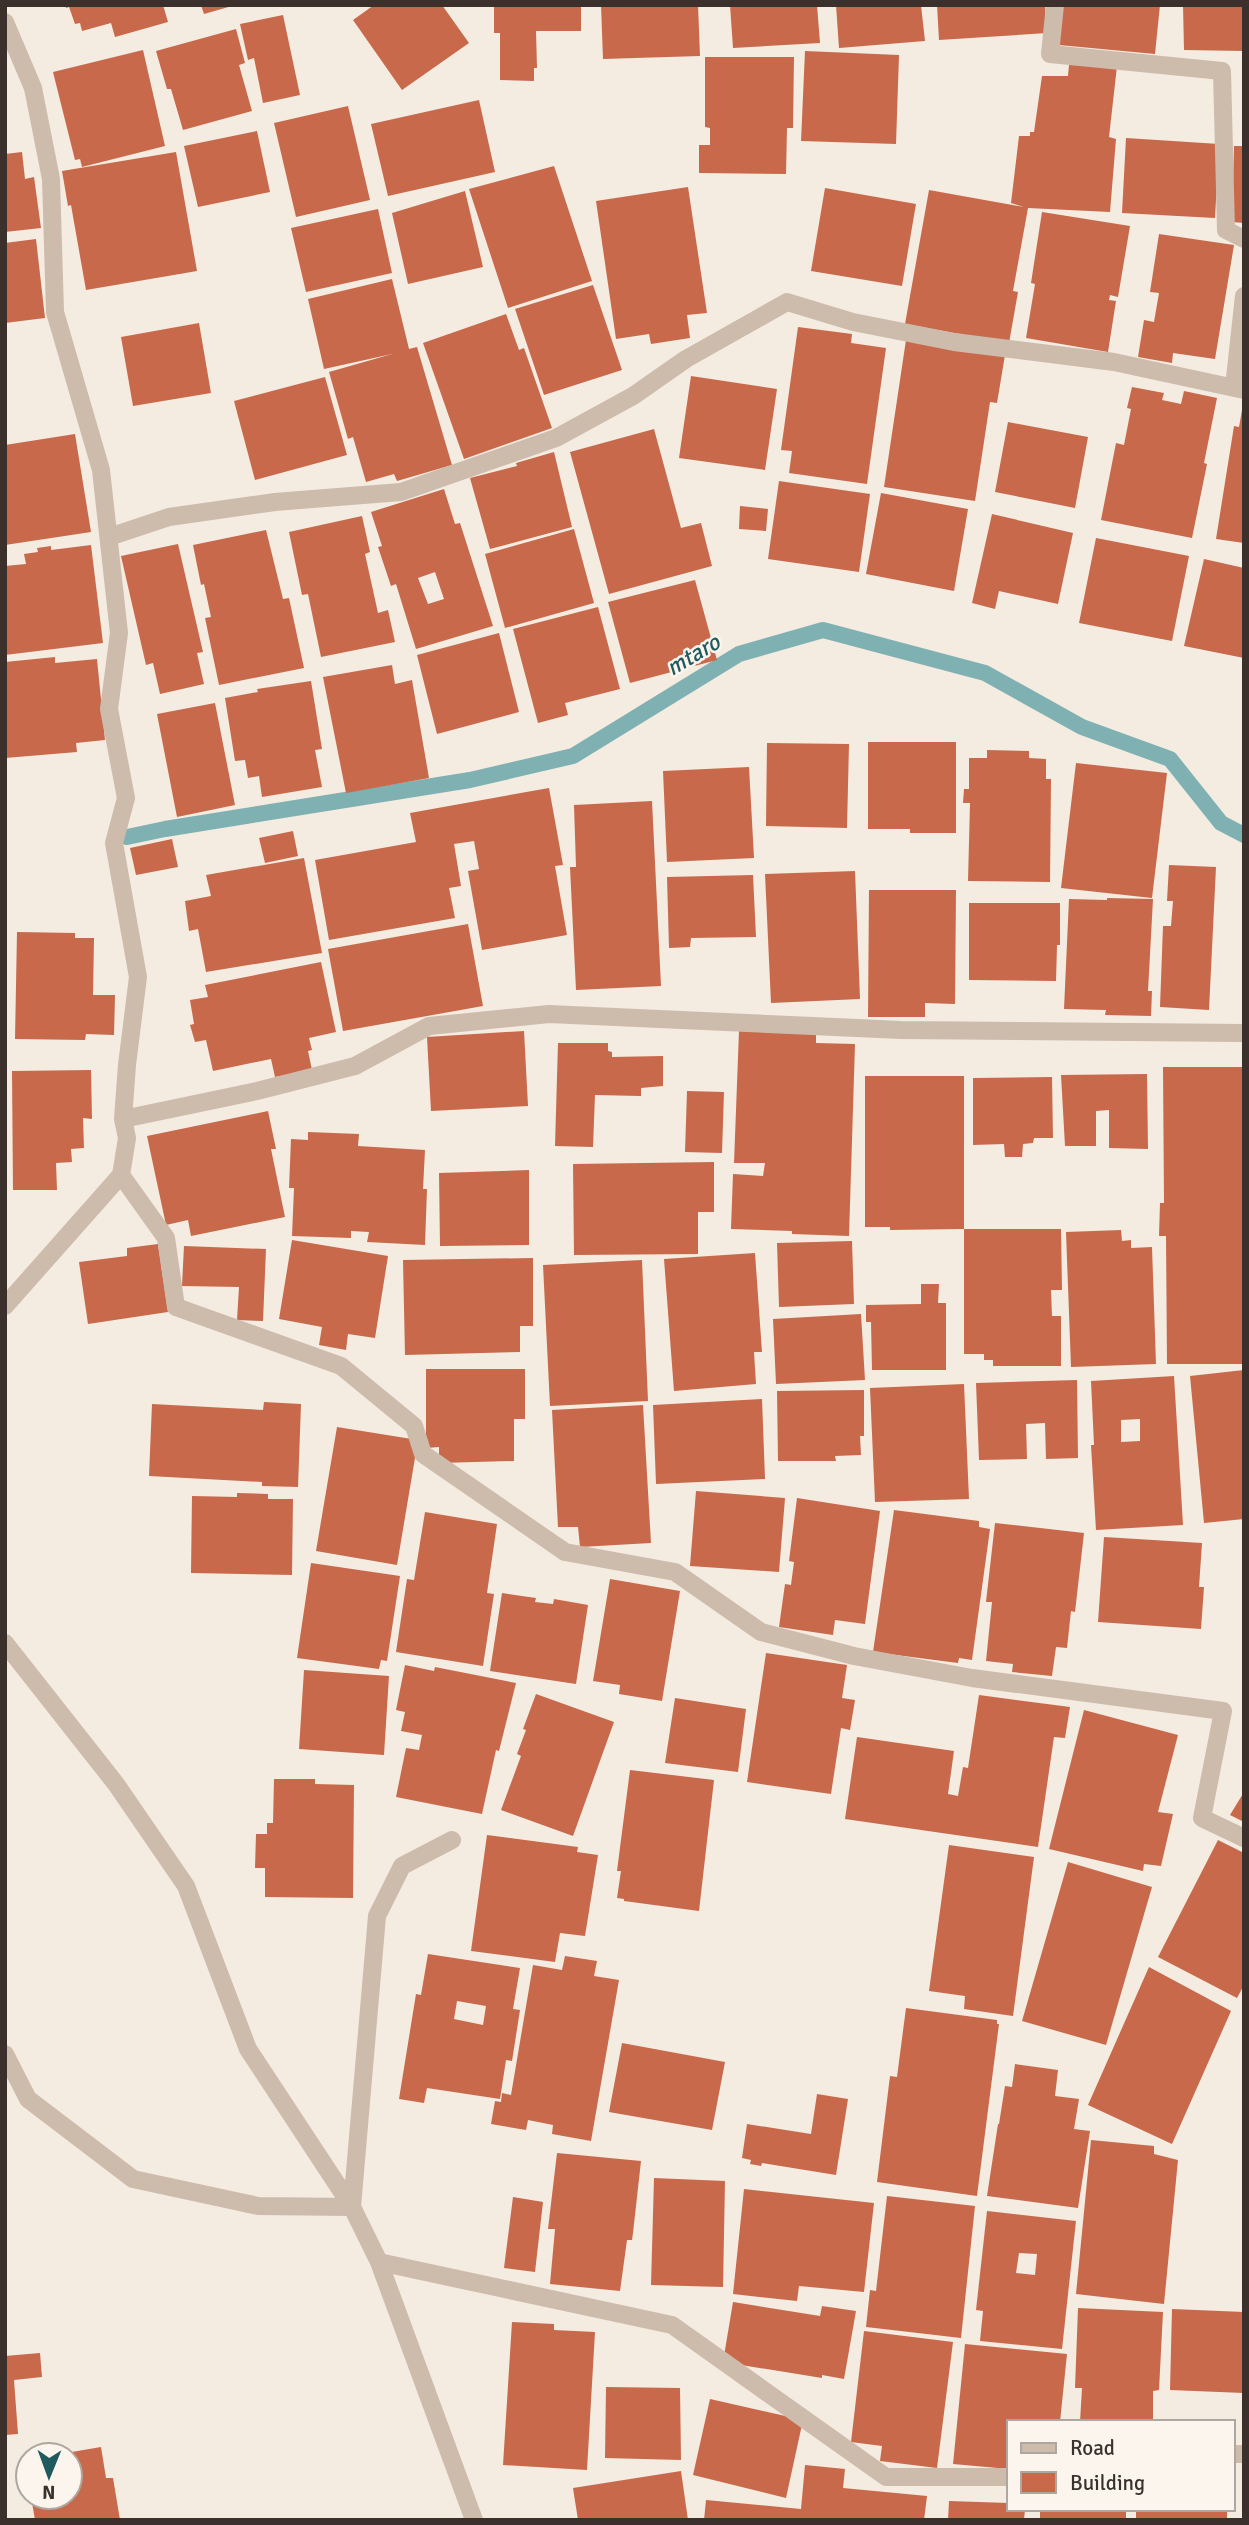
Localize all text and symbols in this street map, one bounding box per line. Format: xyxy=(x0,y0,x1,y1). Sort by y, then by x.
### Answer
water label: mtaro xyxy=(661,627,726,682)
legend xyxy=(1007,2420,1235,2511)
text: Road xyxy=(1070,2435,1115,2461)
north arrow xyxy=(14,2441,84,2511)
text: Building xyxy=(1070,2470,1145,2496)
text: N xyxy=(42,2480,56,2504)

